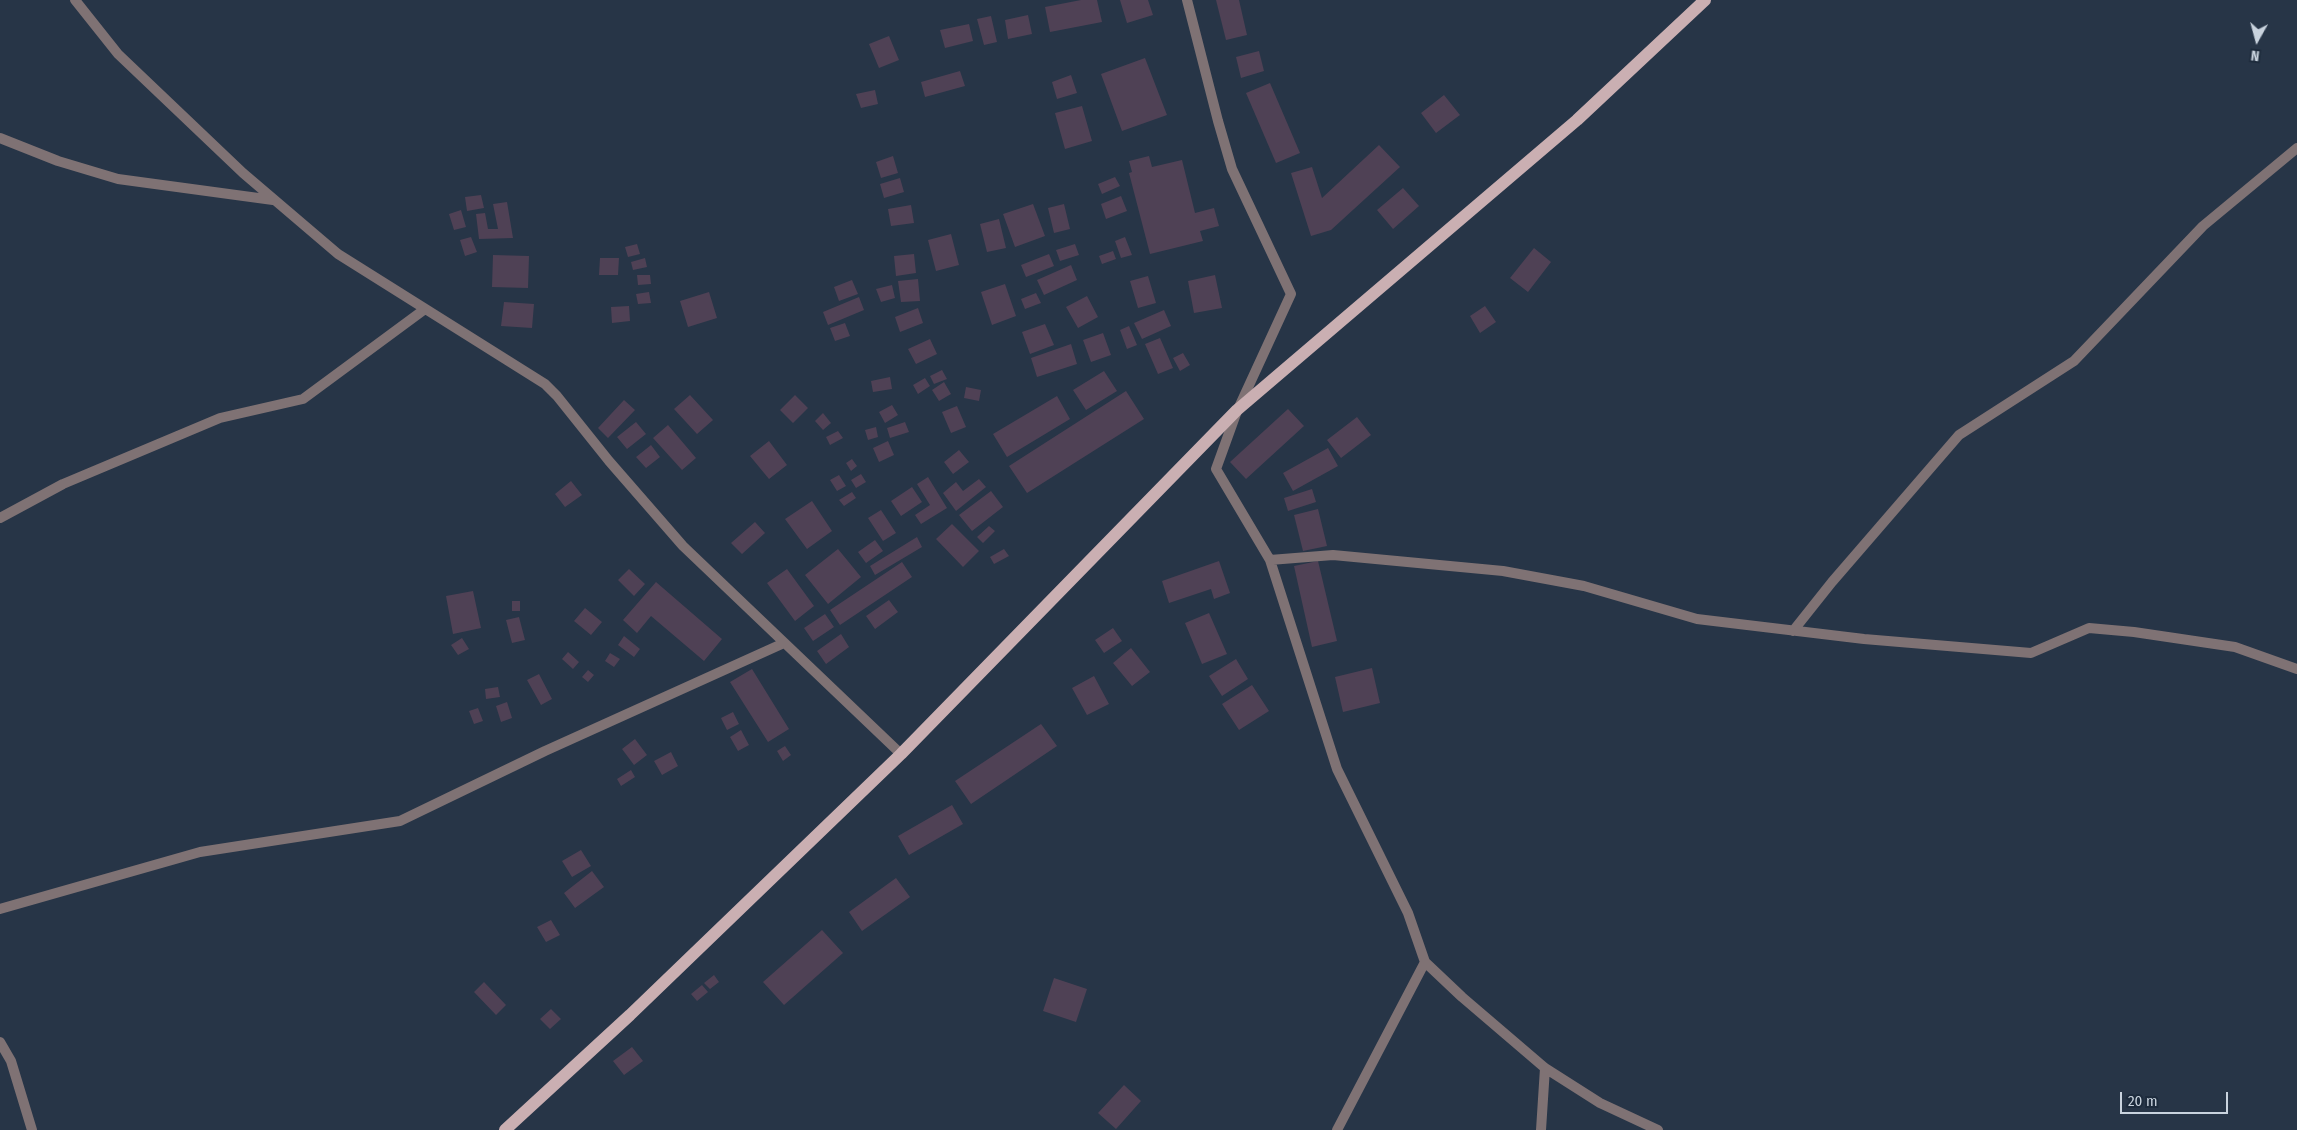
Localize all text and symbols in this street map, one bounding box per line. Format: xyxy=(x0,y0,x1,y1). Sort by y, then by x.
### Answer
north arrow xyxy=(2232,15,2282,65)
text: N xyxy=(2250,46,2260,64)
scale bar xyxy=(2122,1082,2230,1114)
text: 20 m xyxy=(2128,1092,2158,1110)

